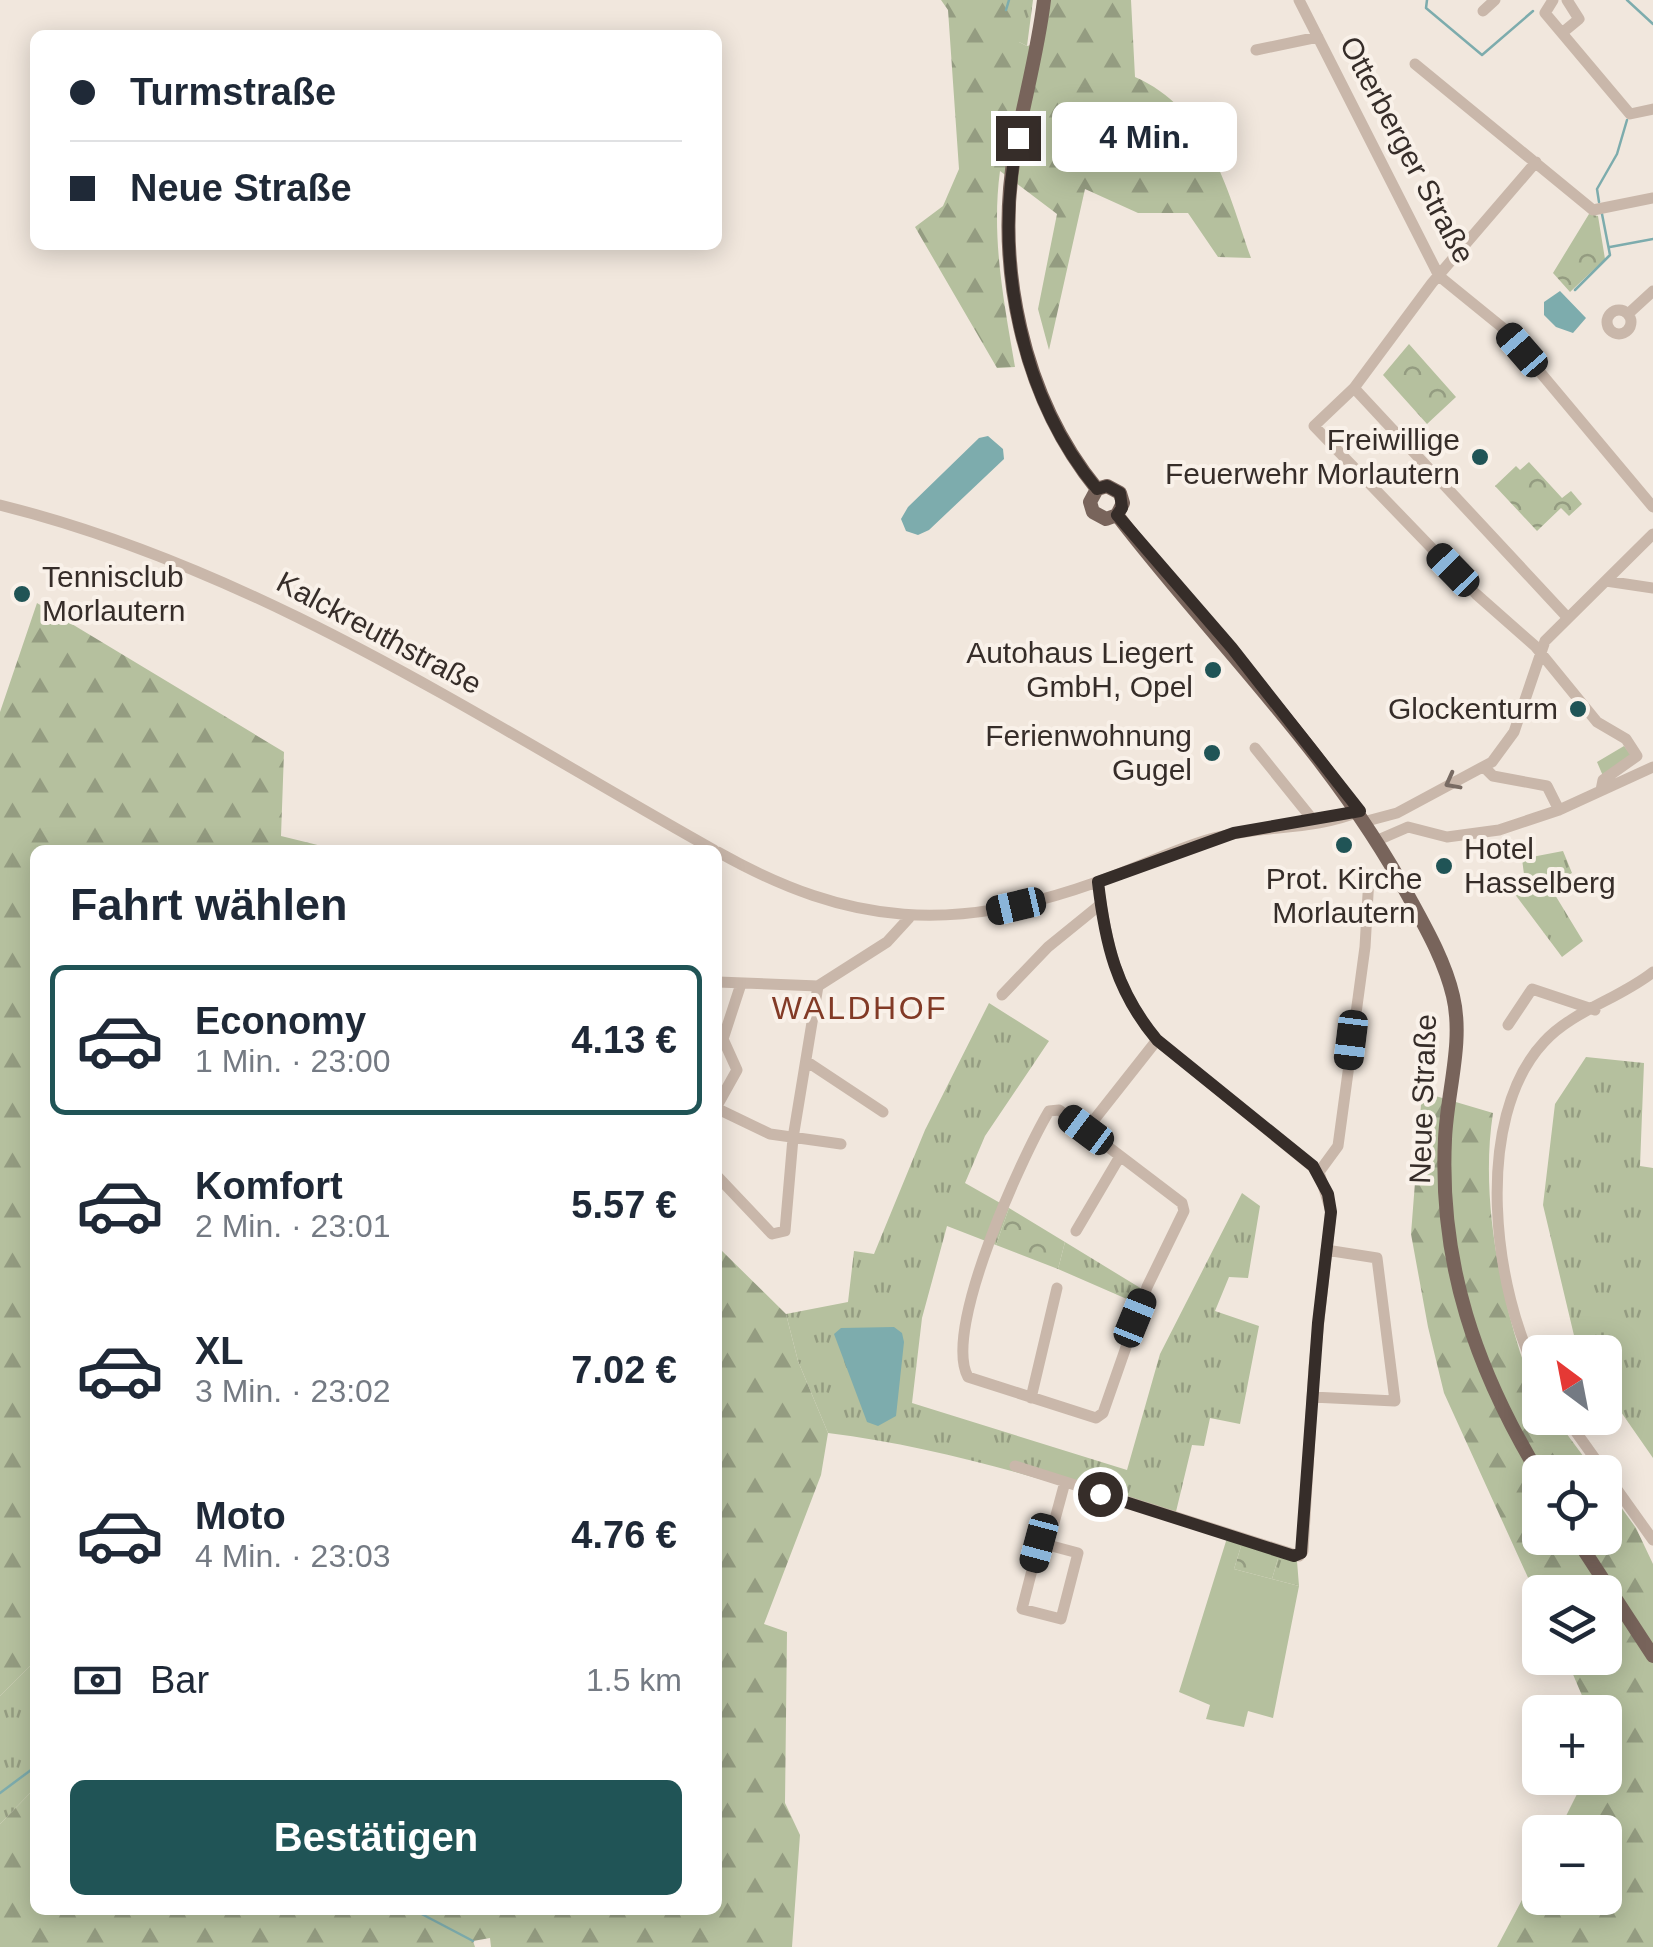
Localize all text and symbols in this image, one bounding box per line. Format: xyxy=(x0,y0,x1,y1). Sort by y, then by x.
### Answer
street label: Otterberger Straße xyxy=(1334,31,1481,269)
text: Turmstraße xyxy=(130,71,336,113)
callout: 4 Min. xyxy=(1053,103,1238,173)
route end xyxy=(996,116,1041,161)
text: 4 Min. xyxy=(1099,119,1190,155)
text: Neue Straße xyxy=(130,167,352,209)
car xyxy=(1491,318,1553,382)
place label: Freiwillige Feuerwehr Morlautern xyxy=(1165,423,1460,490)
marker: Freiwillige Feuerwehr Morlautern xyxy=(1469,446,1491,468)
car xyxy=(1421,538,1485,602)
place label: Tennisclub Morlautern xyxy=(42,560,185,627)
street label: Kalckreuthstraße xyxy=(271,565,487,700)
marker: Tennisclub Morlautern xyxy=(11,583,33,605)
place label: Autohaus Liegert GmbH, Opel xyxy=(966,636,1194,703)
marker: Autohaus Liegert GmbH, Opel xyxy=(1202,659,1224,681)
place label: Glockenturm xyxy=(1388,692,1558,725)
marker: Glockenturm xyxy=(1567,698,1589,720)
place label: Ferienwohnung Gugel xyxy=(985,719,1192,786)
marker: Ferienwohnung Gugel xyxy=(1201,742,1223,764)
one-way arrow xyxy=(1444,770,1462,789)
place label: Hotel Hasselberg xyxy=(1464,832,1616,899)
marker: Prot. Kirche Morlautern xyxy=(1333,834,1355,856)
marker: Hotel Hasselberg xyxy=(1433,855,1455,877)
place label: Prot. Kirche Morlautern xyxy=(1266,862,1422,929)
text: Fahrt wählen xyxy=(70,879,348,930)
car xyxy=(983,885,1049,927)
district label: WALDHOF xyxy=(772,990,948,1026)
icon: car xyxy=(75,995,165,1085)
text: Economy xyxy=(195,1000,366,1042)
car xyxy=(1332,1008,1370,1072)
street label: Neue Straße xyxy=(1403,1013,1442,1185)
text: 4.13 € xyxy=(571,1019,677,1061)
text: 1 Min. · 23:00 xyxy=(195,1043,391,1079)
car xyxy=(1053,1100,1119,1160)
icon: car xyxy=(75,1160,165,1250)
text: Komfort xyxy=(195,1165,343,1207)
text: 5.57 € xyxy=(571,1184,677,1226)
text: 2 Min. · 23:01 xyxy=(195,1208,391,1244)
car xyxy=(1110,1285,1160,1351)
icon: car xyxy=(75,1325,165,1415)
text: XL xyxy=(195,1330,244,1372)
north arrow xyxy=(1522,1335,1622,1435)
map controls xyxy=(1522,1335,1622,1915)
text: 7.02 € xyxy=(571,1349,677,1391)
text: 3 Min. · 23:02 xyxy=(195,1373,391,1409)
button: locate xyxy=(1522,1455,1622,1555)
route start xyxy=(1078,1472,1123,1517)
icon: car xyxy=(75,1490,165,1580)
text: Moto xyxy=(195,1495,286,1537)
car xyxy=(1017,1510,1061,1576)
text: 4.76 € xyxy=(571,1514,677,1556)
text: 4 Min. · 23:03 xyxy=(195,1538,391,1574)
button: layers xyxy=(1522,1575,1622,1675)
icon: cash xyxy=(70,1653,125,1708)
text: Bar xyxy=(150,1659,209,1701)
text: 1.5 km xyxy=(586,1662,682,1698)
button: + xyxy=(1522,1695,1622,1795)
button: Bestätigen xyxy=(70,1780,682,1895)
button: − xyxy=(1522,1815,1622,1915)

